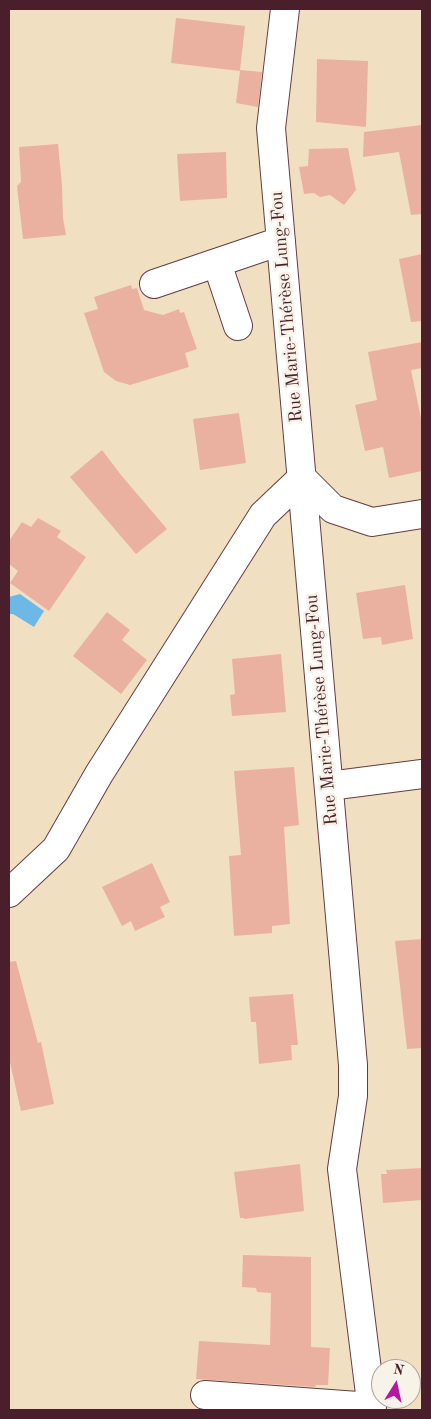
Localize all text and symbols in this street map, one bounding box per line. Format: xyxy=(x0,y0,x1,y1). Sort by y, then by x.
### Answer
street label: Rue Marie-Thérèse Lung-Fou xyxy=(266,191,308,423)
street label: Rue Marie-Thérèse Lung-Fou xyxy=(301,594,343,826)
north arrow xyxy=(371,1359,421,1409)
text: N xyxy=(392,1362,405,1378)

